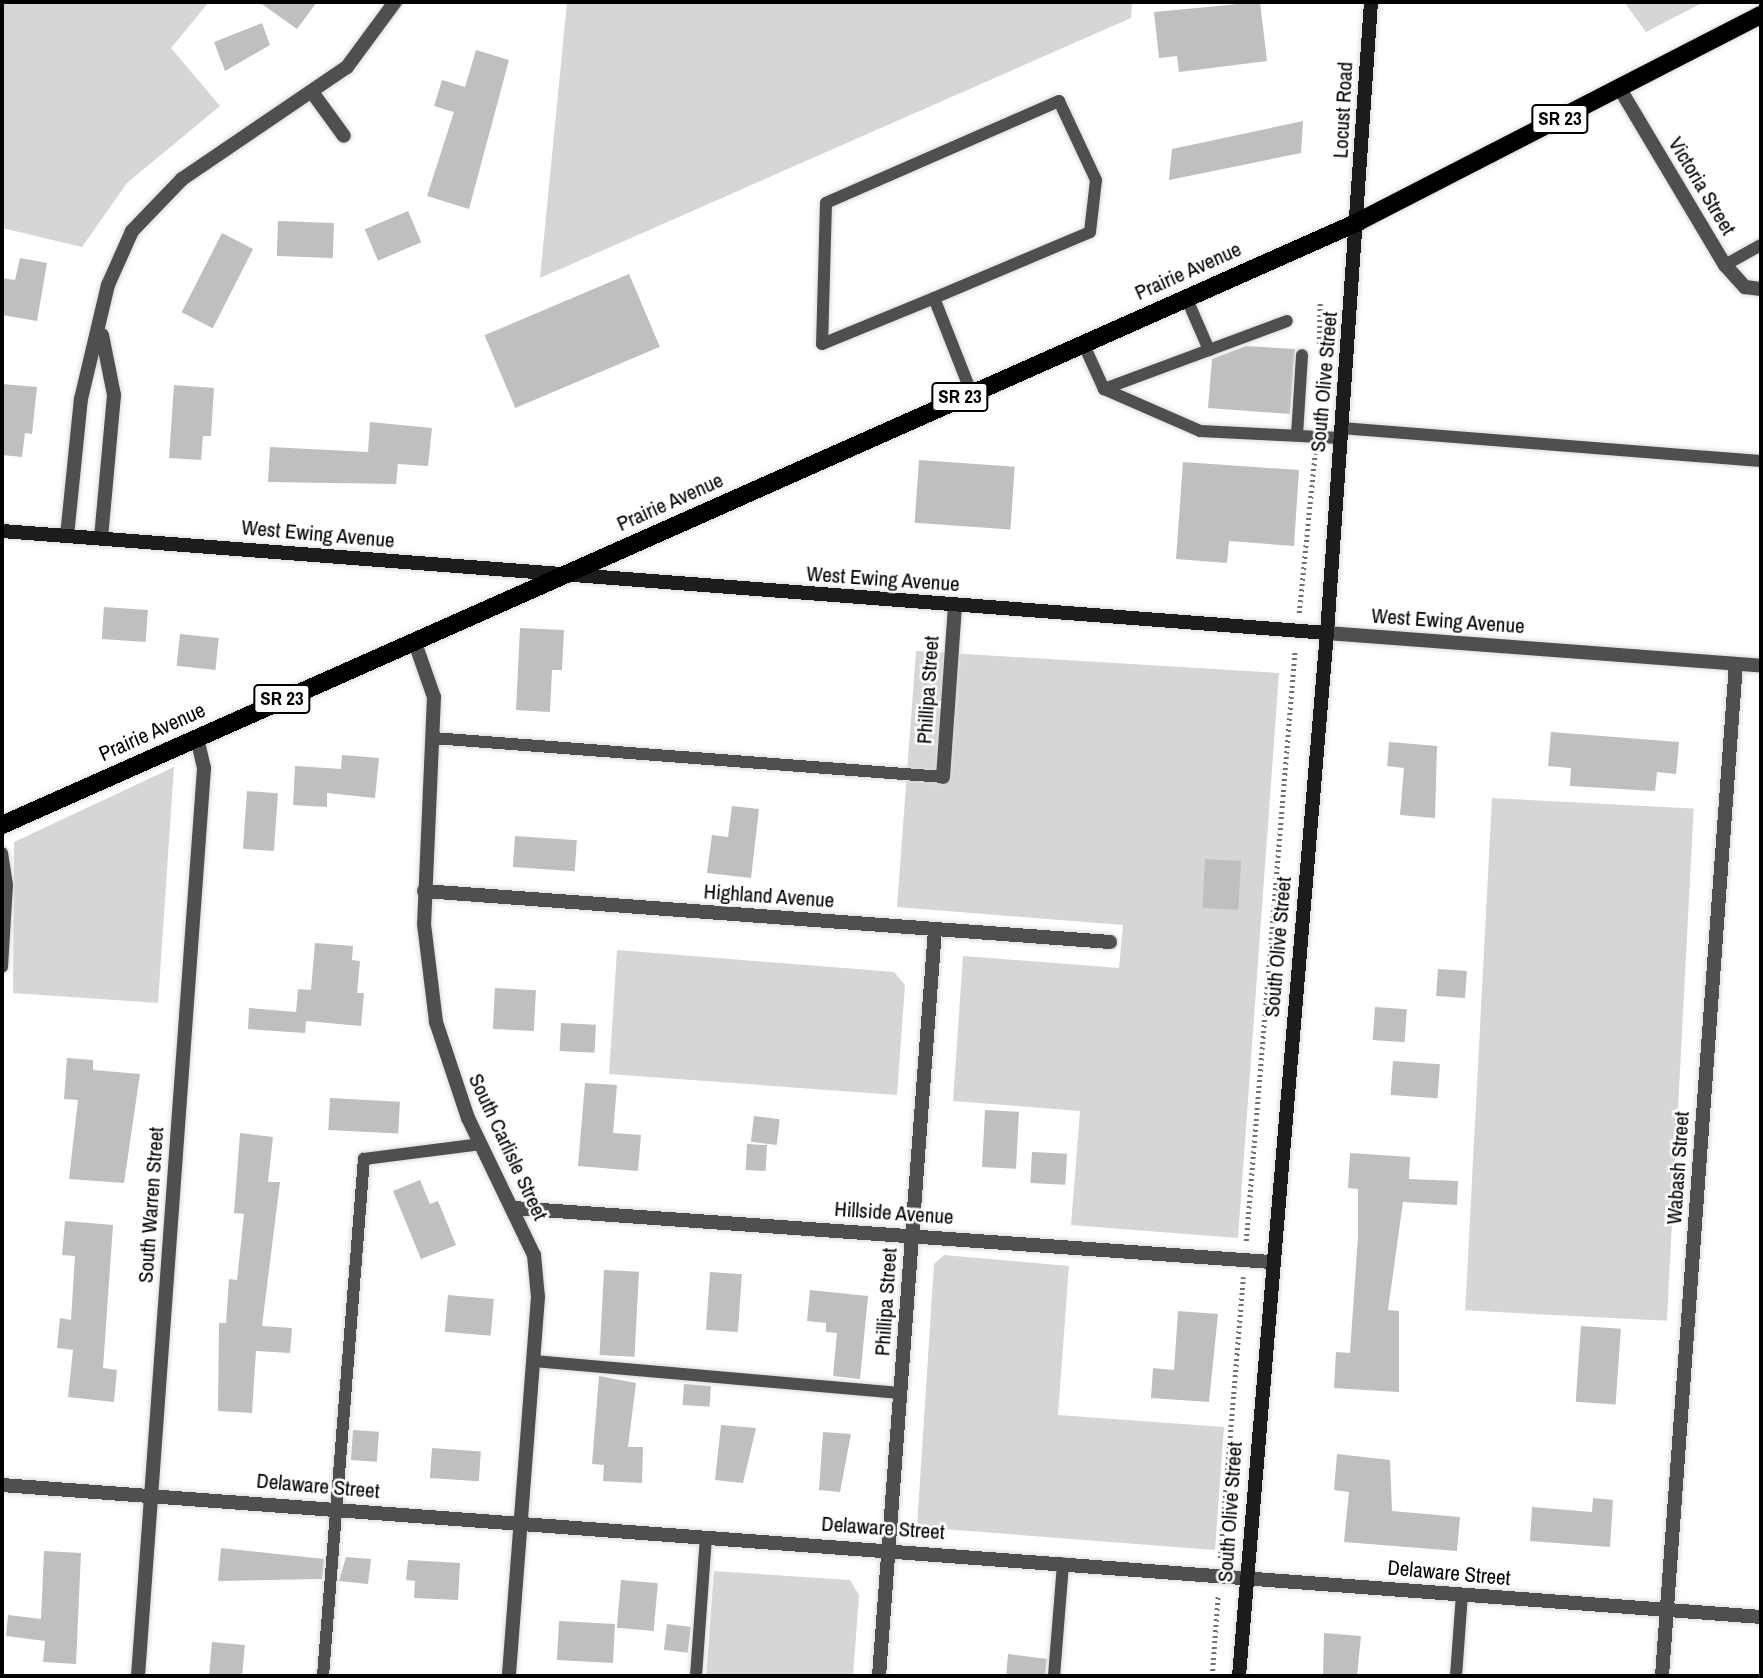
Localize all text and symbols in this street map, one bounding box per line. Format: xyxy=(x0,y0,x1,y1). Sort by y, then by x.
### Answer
street label: Locust Road xyxy=(1328,61,1358,159)
road number: SR 23 xyxy=(1530,104,1590,134)
street label: Victoria Street xyxy=(1663,132,1741,240)
street label: Prairie Avenue xyxy=(1131,236,1245,306)
street label: South Olive Street xyxy=(1305,311,1343,453)
road number: SR 23 xyxy=(930,382,990,412)
street label: Prairie Avenue xyxy=(613,467,727,537)
street label: West Ewing Avenue xyxy=(240,515,396,553)
street label: West Ewing Avenue xyxy=(805,561,961,597)
street label: West Ewing Avenue xyxy=(1370,603,1526,639)
street label: Phillipa Street xyxy=(912,635,944,745)
road number: SR 23 xyxy=(252,684,312,714)
street label: Prairie Avenue xyxy=(95,697,209,767)
street label: South Olive Street xyxy=(1259,876,1297,1018)
street label: Highland Avenue xyxy=(702,879,836,913)
street label: South Carlisle Street xyxy=(463,1070,553,1224)
street label: Wabash Street xyxy=(1661,1111,1695,1225)
street label: South Warren Street xyxy=(133,1126,169,1284)
street label: Hillside Avenue xyxy=(833,1196,955,1230)
street label: Phillipa Street xyxy=(870,1247,902,1357)
street label: South Olive Street xyxy=(1213,1441,1247,1583)
street label: Delaware Street xyxy=(255,1468,381,1504)
street label: Delaware Street xyxy=(821,1511,945,1545)
street label: Delaware Street xyxy=(1386,1555,1512,1591)

